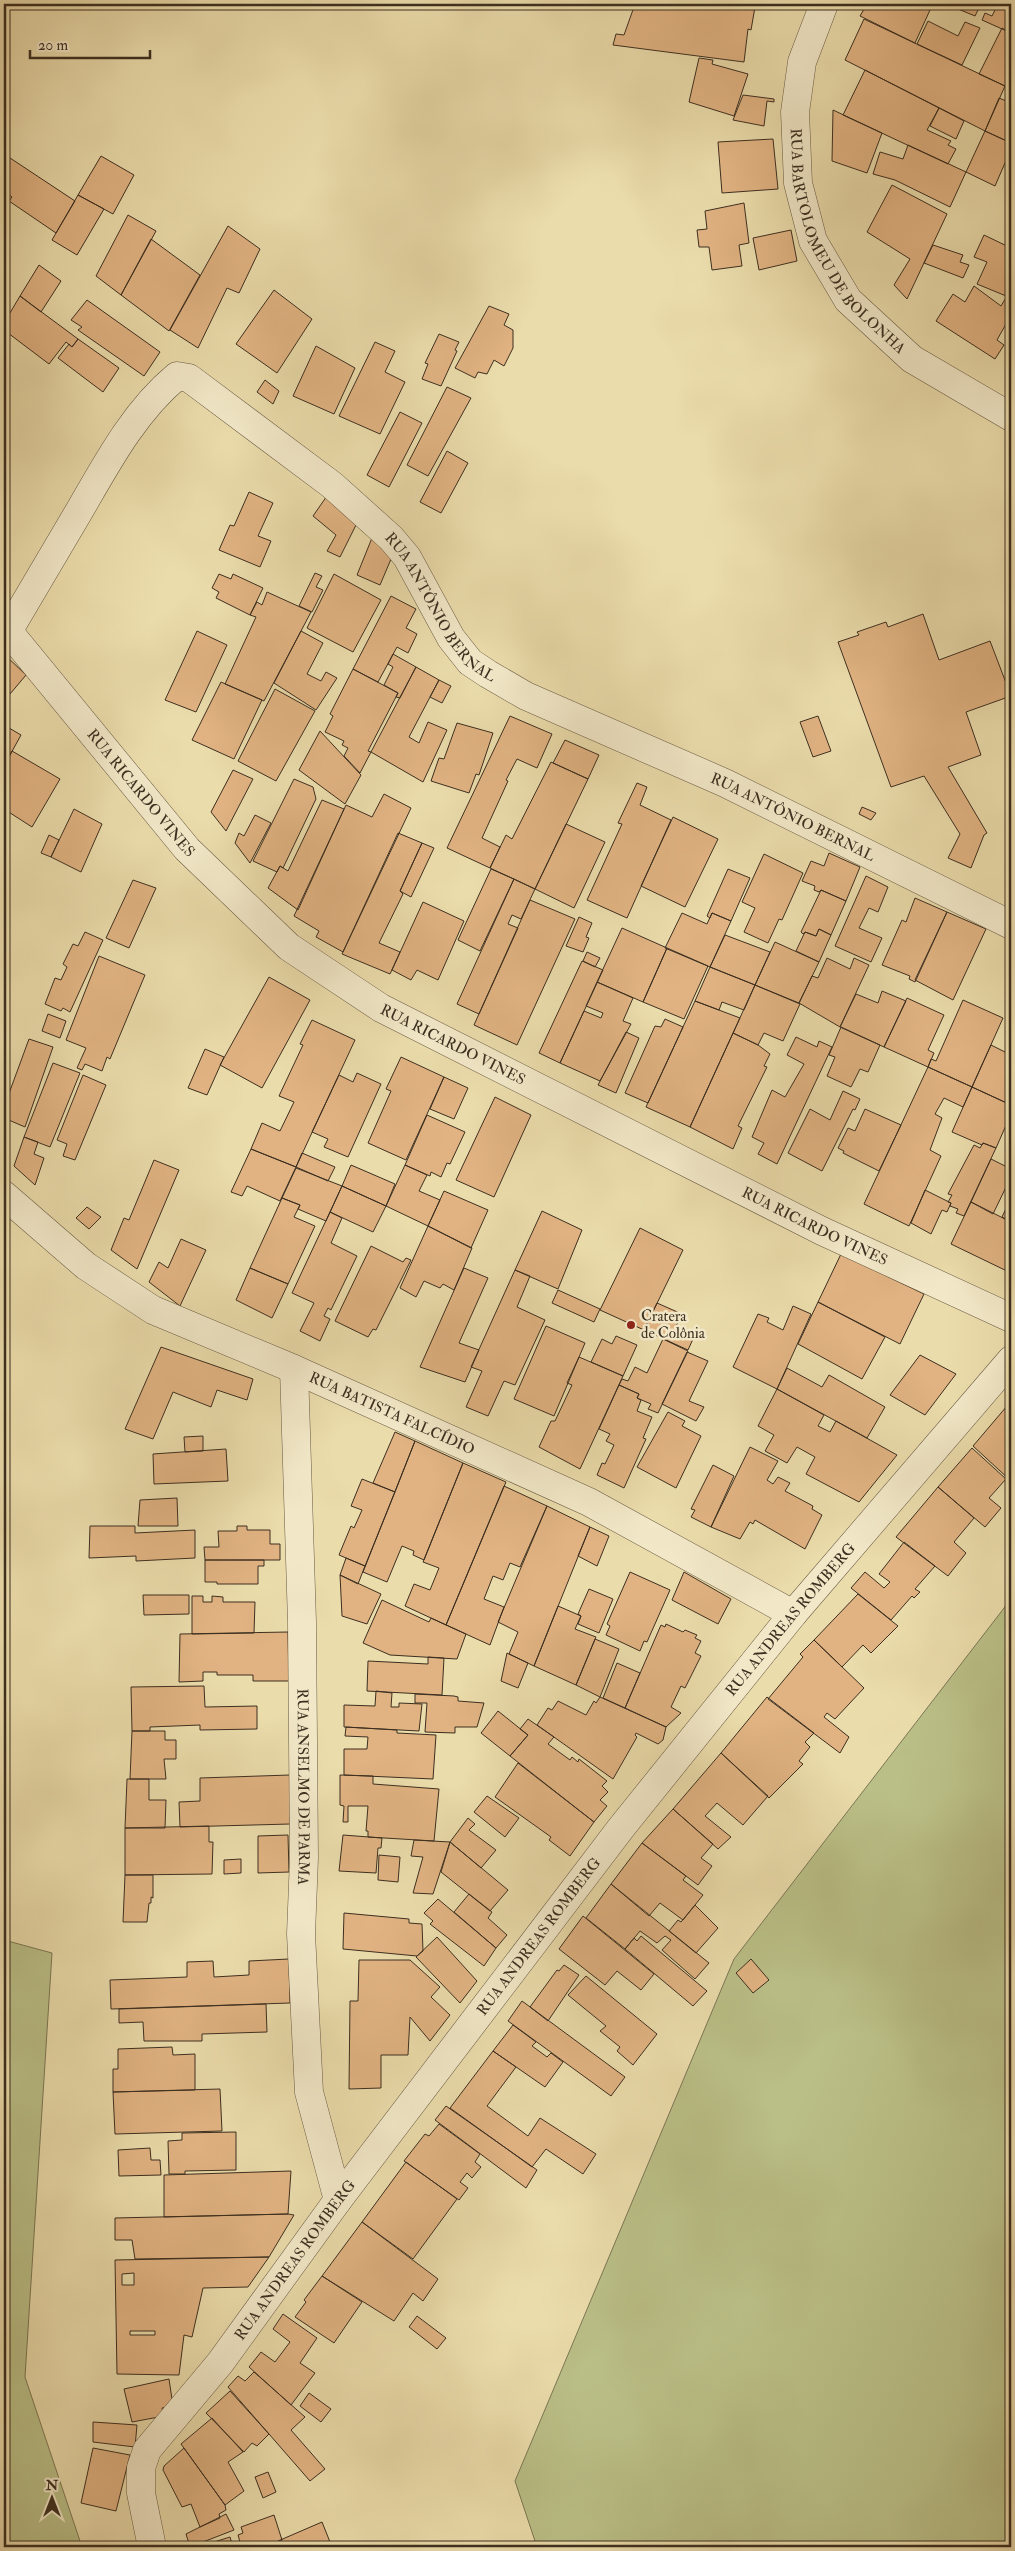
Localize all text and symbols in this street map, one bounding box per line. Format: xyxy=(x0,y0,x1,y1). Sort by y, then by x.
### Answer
scale bar xyxy=(30,28,150,60)
text: 20 m xyxy=(38,36,68,55)
street label: RUA BARTOLOMEU DE BOLONHA xyxy=(786,128,910,358)
street label: RUA ANTÔNIO BERNAL xyxy=(381,529,499,686)
street label: RUA RICARDO VINES xyxy=(83,725,199,861)
street label: RUA ANTÔNIO BERNAL xyxy=(708,768,878,866)
street label: RUA RICARDO VINES xyxy=(377,1000,529,1089)
street label: RUA RICARDO VINES xyxy=(739,1183,891,1270)
place label: Cratera de Colônia xyxy=(641,1307,706,1343)
marker: Cratera de Colônia xyxy=(625,1319,637,1331)
street label: RUA BATISTA FALCÍDIO xyxy=(306,1368,478,1459)
street label: RUA ANDREAS ROMBERG xyxy=(721,1539,860,1700)
street label: RUA ANSELMO DE PARMA xyxy=(293,1688,314,1886)
street label: RUA ANDREAS ROMBERG xyxy=(472,1853,605,2019)
street label: RUA ANDREAS ROMBERG xyxy=(230,2176,360,2344)
north arrow xyxy=(28,2474,78,2524)
text: N xyxy=(45,2477,59,2494)

